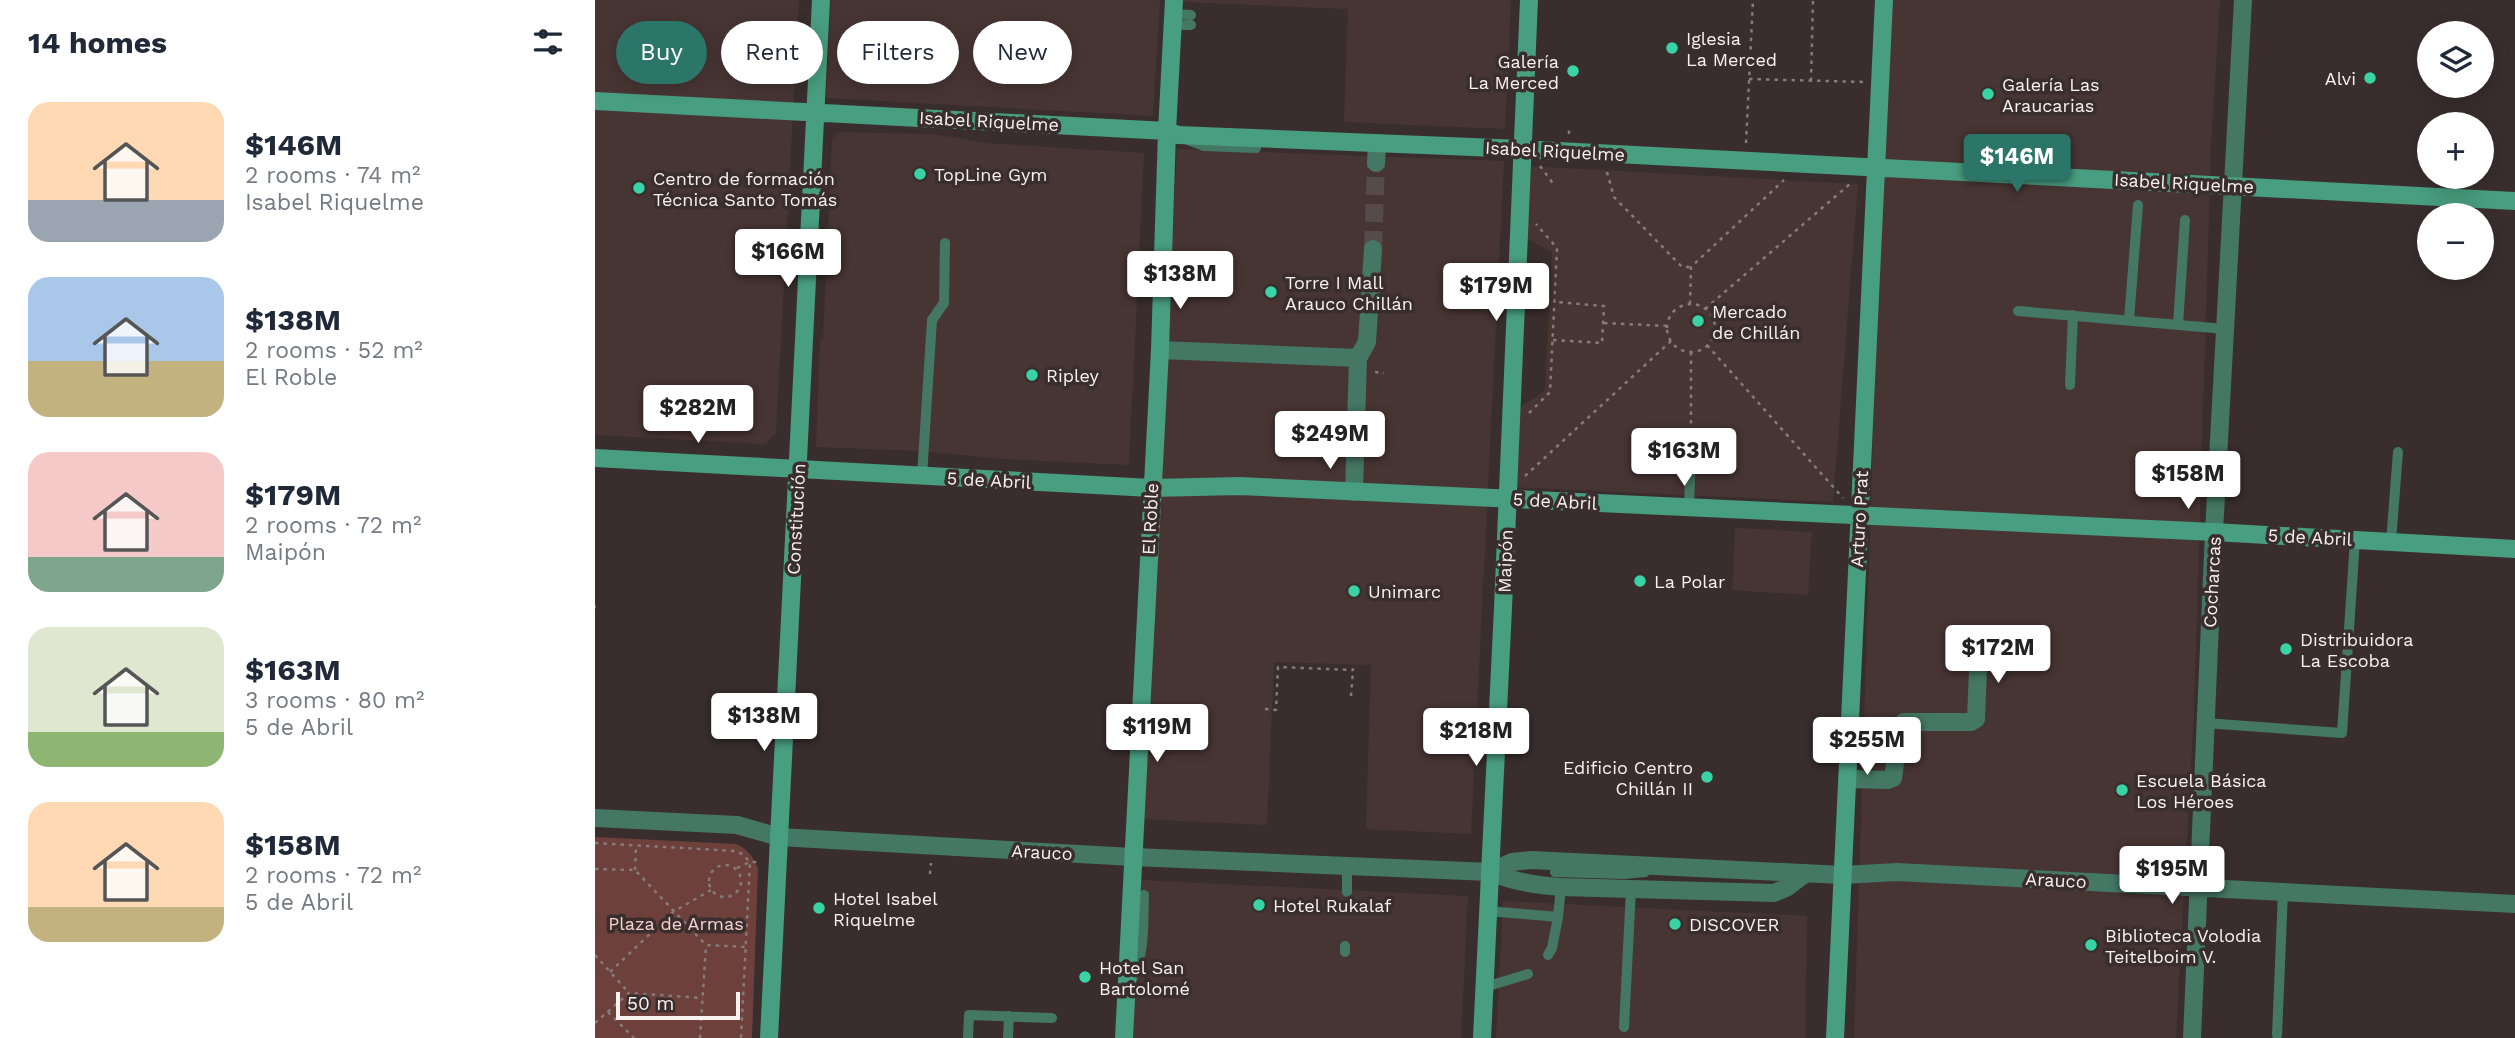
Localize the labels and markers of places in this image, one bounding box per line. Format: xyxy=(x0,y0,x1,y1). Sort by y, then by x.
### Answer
place label: Iglesia La Merced xyxy=(1686,28,1777,70)
marker: Iglesia La Merced xyxy=(1664,40,1680,56)
place label: Galería La Merced xyxy=(1468,51,1559,93)
marker: Galería La Merced xyxy=(1565,63,1581,79)
place label: Alvi xyxy=(2325,68,2356,89)
marker: Alvi xyxy=(2362,70,2378,86)
place label: Galería Las Araucarias xyxy=(2002,74,2100,116)
marker: Galería Las Araucarias xyxy=(1980,86,1996,102)
pin: $146M xyxy=(1968,134,2066,194)
place label: TopLine Gym xyxy=(934,164,1047,185)
marker: TopLine Gym xyxy=(912,166,928,182)
place label: Centro de formación Técnica Santo Tomás xyxy=(653,168,837,210)
marker: Centro de formación Técnica Santo Tomás xyxy=(631,180,647,196)
pin: $166M xyxy=(739,230,837,289)
pin: $138M xyxy=(1131,252,1229,311)
pin: $179M xyxy=(1447,264,1545,323)
place label: Torre I Mall Arauco Chillán xyxy=(1285,272,1413,314)
marker: Torre I Mall Arauco Chillán xyxy=(1263,284,1279,300)
place label: Mercado de Chillán xyxy=(1712,301,1800,343)
marker: Mercado de Chillán xyxy=(1690,313,1706,329)
place label: Ripley xyxy=(1046,365,1099,386)
marker: Ripley xyxy=(1024,367,1040,383)
pin: $282M xyxy=(649,386,747,445)
pin: $249M xyxy=(1281,412,1379,471)
pin: $163M xyxy=(1635,428,1733,488)
pin: $158M xyxy=(2139,452,2237,511)
place label: La Polar xyxy=(1654,571,1725,592)
marker: La Polar xyxy=(1632,573,1648,589)
place label: Unimarc xyxy=(1368,581,1441,602)
marker: Unimarc xyxy=(1346,583,1362,599)
pin: $172M xyxy=(1949,626,2047,685)
place label: Distribuidora La Escoba xyxy=(2300,629,2413,671)
marker: Distribuidora La Escoba xyxy=(2278,641,2294,657)
pin: $138M xyxy=(715,694,813,753)
pin: $119M xyxy=(1108,704,1206,764)
pin: $218M xyxy=(1427,708,1525,768)
pin: $255M xyxy=(1818,718,1916,777)
place label: Edificio Centro Chillán II xyxy=(1563,757,1693,799)
marker: Edificio Centro Chillán II xyxy=(1699,769,1715,785)
place label: Escuela Básica Los Héroes xyxy=(2136,770,2266,812)
marker: Escuela Básica Los Héroes xyxy=(2114,782,2130,798)
pin: $195M xyxy=(2123,846,2221,906)
place label: Hotel Isabel Riquelme xyxy=(833,888,938,930)
place label: Hotel Rukalaf xyxy=(1273,895,1391,916)
marker: Hotel Rukalaf xyxy=(1251,897,1267,913)
marker: Hotel Isabel Riquelme xyxy=(811,900,827,916)
place label: DISCOVER xyxy=(1689,914,1780,935)
marker: DISCOVER xyxy=(1667,916,1683,932)
place label: Biblioteca Volodia Teitelboim V. xyxy=(2105,925,2261,967)
marker: Biblioteca Volodia Teitelboim V. xyxy=(2083,937,2099,953)
place label: Hotel San Bartolomé xyxy=(1099,957,1190,999)
marker: Hotel San Bartolomé xyxy=(1077,969,1093,985)

